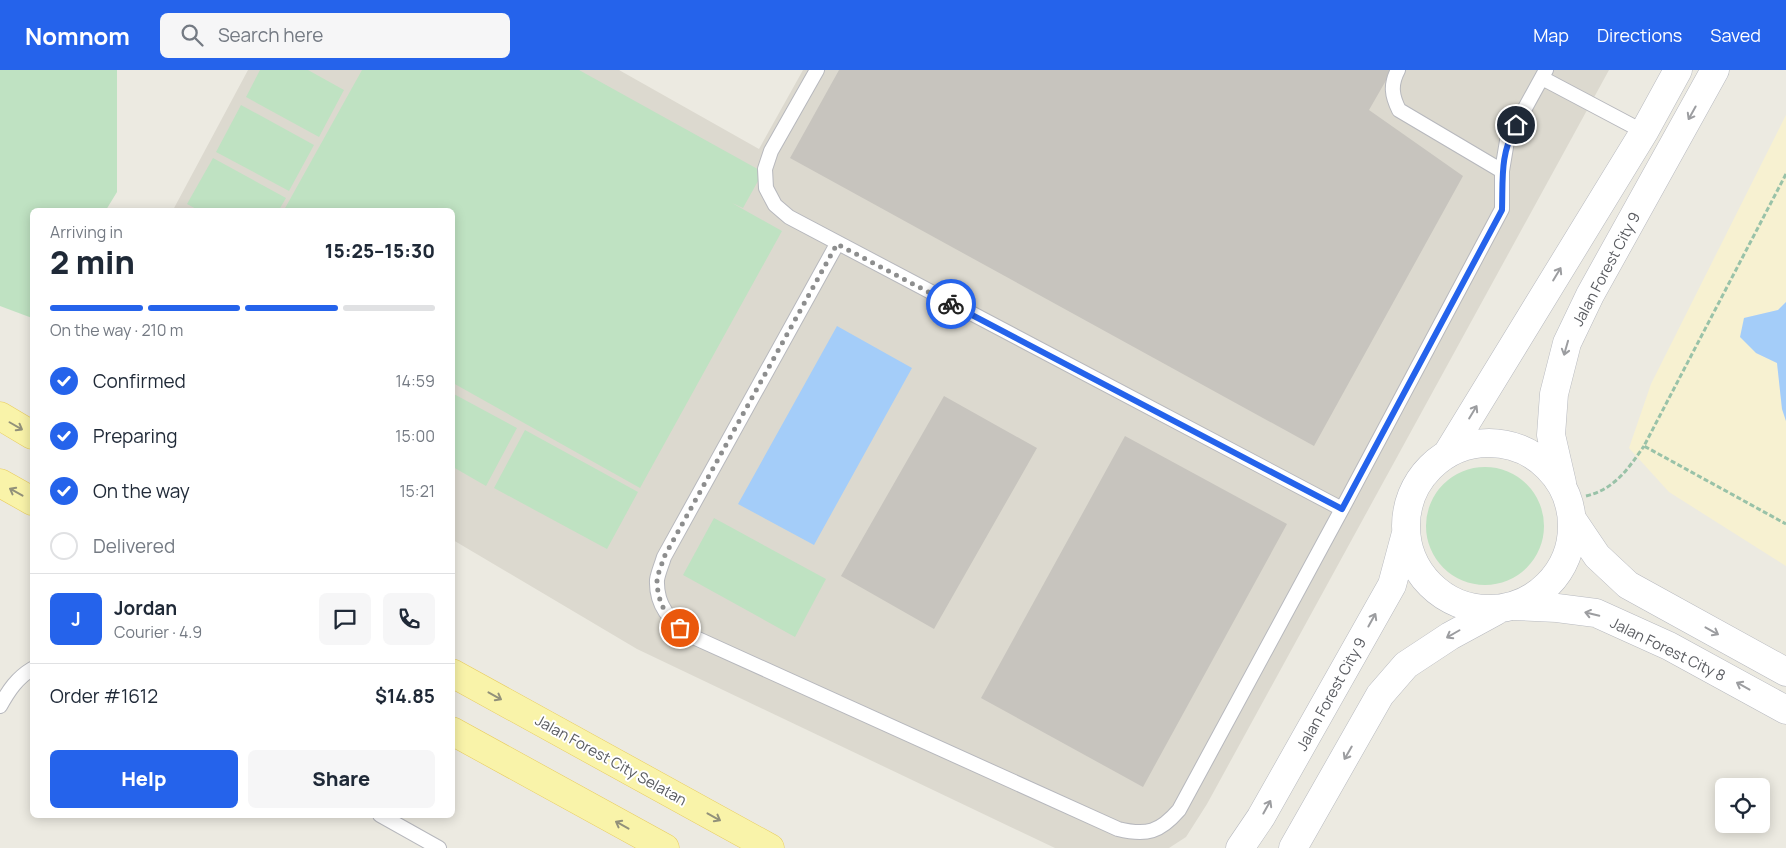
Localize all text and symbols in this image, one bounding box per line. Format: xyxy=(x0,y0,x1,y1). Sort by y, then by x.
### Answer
search box xyxy=(160,13,510,58)
text: Nomnom xyxy=(25,19,130,52)
icon: search xyxy=(178,21,206,49)
text: Search here xyxy=(218,22,323,48)
text: Map xyxy=(1533,23,1569,47)
text: Directions xyxy=(1597,23,1682,47)
text: Saved xyxy=(1710,23,1761,47)
pin xyxy=(1495,104,1537,146)
one-way arrow xyxy=(1686,105,1696,119)
icon: home xyxy=(1502,111,1530,139)
street label: Jalan Forest City 9 xyxy=(1567,208,1645,330)
text: Arriving in xyxy=(50,221,123,243)
text: 15:25–15:30 xyxy=(325,238,435,264)
text: 2 min xyxy=(50,240,135,284)
one-way arrow xyxy=(1553,267,1563,281)
courier xyxy=(926,279,976,329)
icon: bike xyxy=(937,290,965,318)
text: On the way · 210 m xyxy=(50,319,183,341)
one-way arrow xyxy=(1561,340,1571,356)
icon: check xyxy=(50,367,78,395)
text: Confirmed xyxy=(93,368,186,394)
text: 14:59 xyxy=(395,370,435,392)
one-way arrow xyxy=(1468,406,1478,420)
one-way arrow xyxy=(9,421,23,431)
icon: check xyxy=(50,422,78,450)
text: Preparing xyxy=(93,423,178,449)
text: 15:00 xyxy=(395,425,435,447)
icon: check xyxy=(50,477,78,505)
text: On the way xyxy=(93,478,190,504)
text: 15:21 xyxy=(399,480,435,502)
one-way arrow xyxy=(9,487,24,497)
text: Delivered xyxy=(93,533,175,559)
button: chat xyxy=(319,593,371,645)
button: phone xyxy=(383,593,435,645)
text: Jordan xyxy=(114,595,177,621)
text: J xyxy=(71,606,81,632)
pin xyxy=(659,607,701,649)
one-way arrow xyxy=(1585,609,1601,618)
street label: Jalan Forest City 8 xyxy=(1607,612,1729,686)
icon: bag xyxy=(666,614,694,642)
one-way arrow xyxy=(1368,614,1378,628)
text: Courier · 4.9 xyxy=(114,621,202,643)
one-way arrow xyxy=(1704,626,1719,636)
one-way arrow xyxy=(1446,629,1461,639)
street label: Jalan Forest City 9 xyxy=(1291,634,1371,754)
one-way arrow xyxy=(1737,681,1751,691)
text: Order #1612 xyxy=(50,683,158,709)
text: $14.85 xyxy=(375,683,435,709)
one-way arrow xyxy=(488,692,502,702)
street label: Jalan Forest City Selatan xyxy=(531,710,691,810)
one-way arrow xyxy=(1342,745,1352,759)
button: Help xyxy=(50,750,238,808)
button: Share xyxy=(248,750,435,808)
map controls xyxy=(1715,778,1770,833)
button: locate xyxy=(1715,778,1770,833)
one-way arrow xyxy=(1262,801,1272,815)
one-way arrow xyxy=(707,812,722,822)
one-way arrow xyxy=(615,819,630,829)

